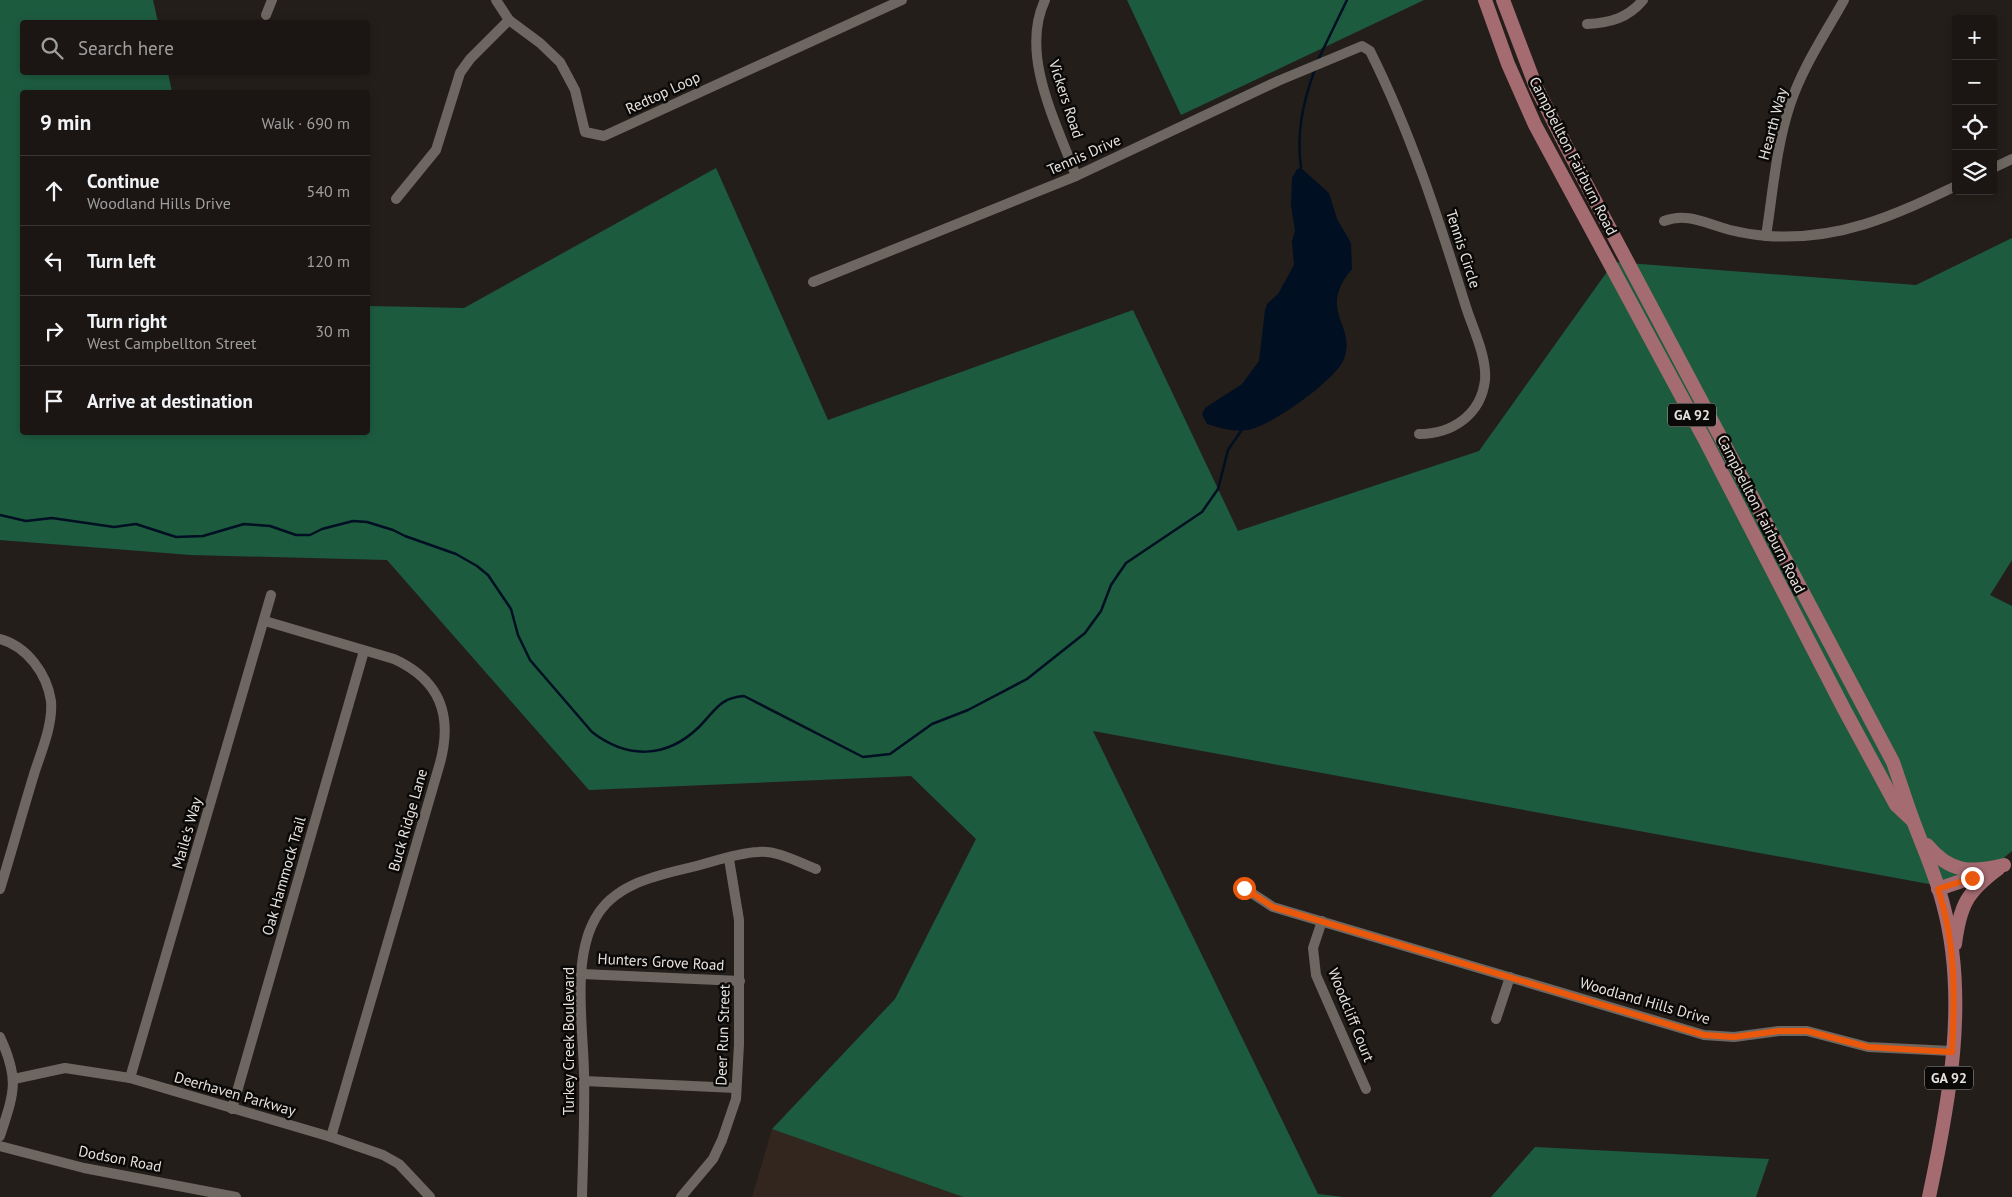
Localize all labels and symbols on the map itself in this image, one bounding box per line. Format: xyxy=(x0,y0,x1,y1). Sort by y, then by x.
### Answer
street label: Vickers Road xyxy=(1045,56,1088,140)
street label: Redtop Loop xyxy=(623,67,703,118)
street label: Campbellton Fairburn Road xyxy=(1525,73,1622,238)
street label: Hearth Way xyxy=(1754,86,1791,162)
street label: Tennis Drive xyxy=(1044,130,1123,179)
street label: Tennis Circle xyxy=(1442,207,1485,290)
road number: GA 92 xyxy=(1668,404,1716,426)
street label: Campbellton Fairburn Road xyxy=(1713,431,1810,596)
street label: Buck Ridge Lane xyxy=(384,766,431,873)
street label: Maile's Way xyxy=(167,795,206,871)
street label: Oak Hammock Trail xyxy=(257,813,310,938)
route end xyxy=(1961,867,1984,890)
route start xyxy=(1233,877,1256,900)
street label: Hunters Grove Road xyxy=(597,949,725,974)
street label: Woodcliff Court xyxy=(1324,965,1379,1064)
street label: Turkey Creek Boulevard xyxy=(559,967,578,1115)
street label: Woodland Hills Drive xyxy=(1578,973,1713,1028)
street label: Deer Run Street xyxy=(711,984,734,1086)
road number: GA 92 xyxy=(1925,1066,1973,1090)
street label: Deerhaven Parkway xyxy=(172,1067,298,1120)
street label: Dodson Road xyxy=(77,1141,163,1176)

